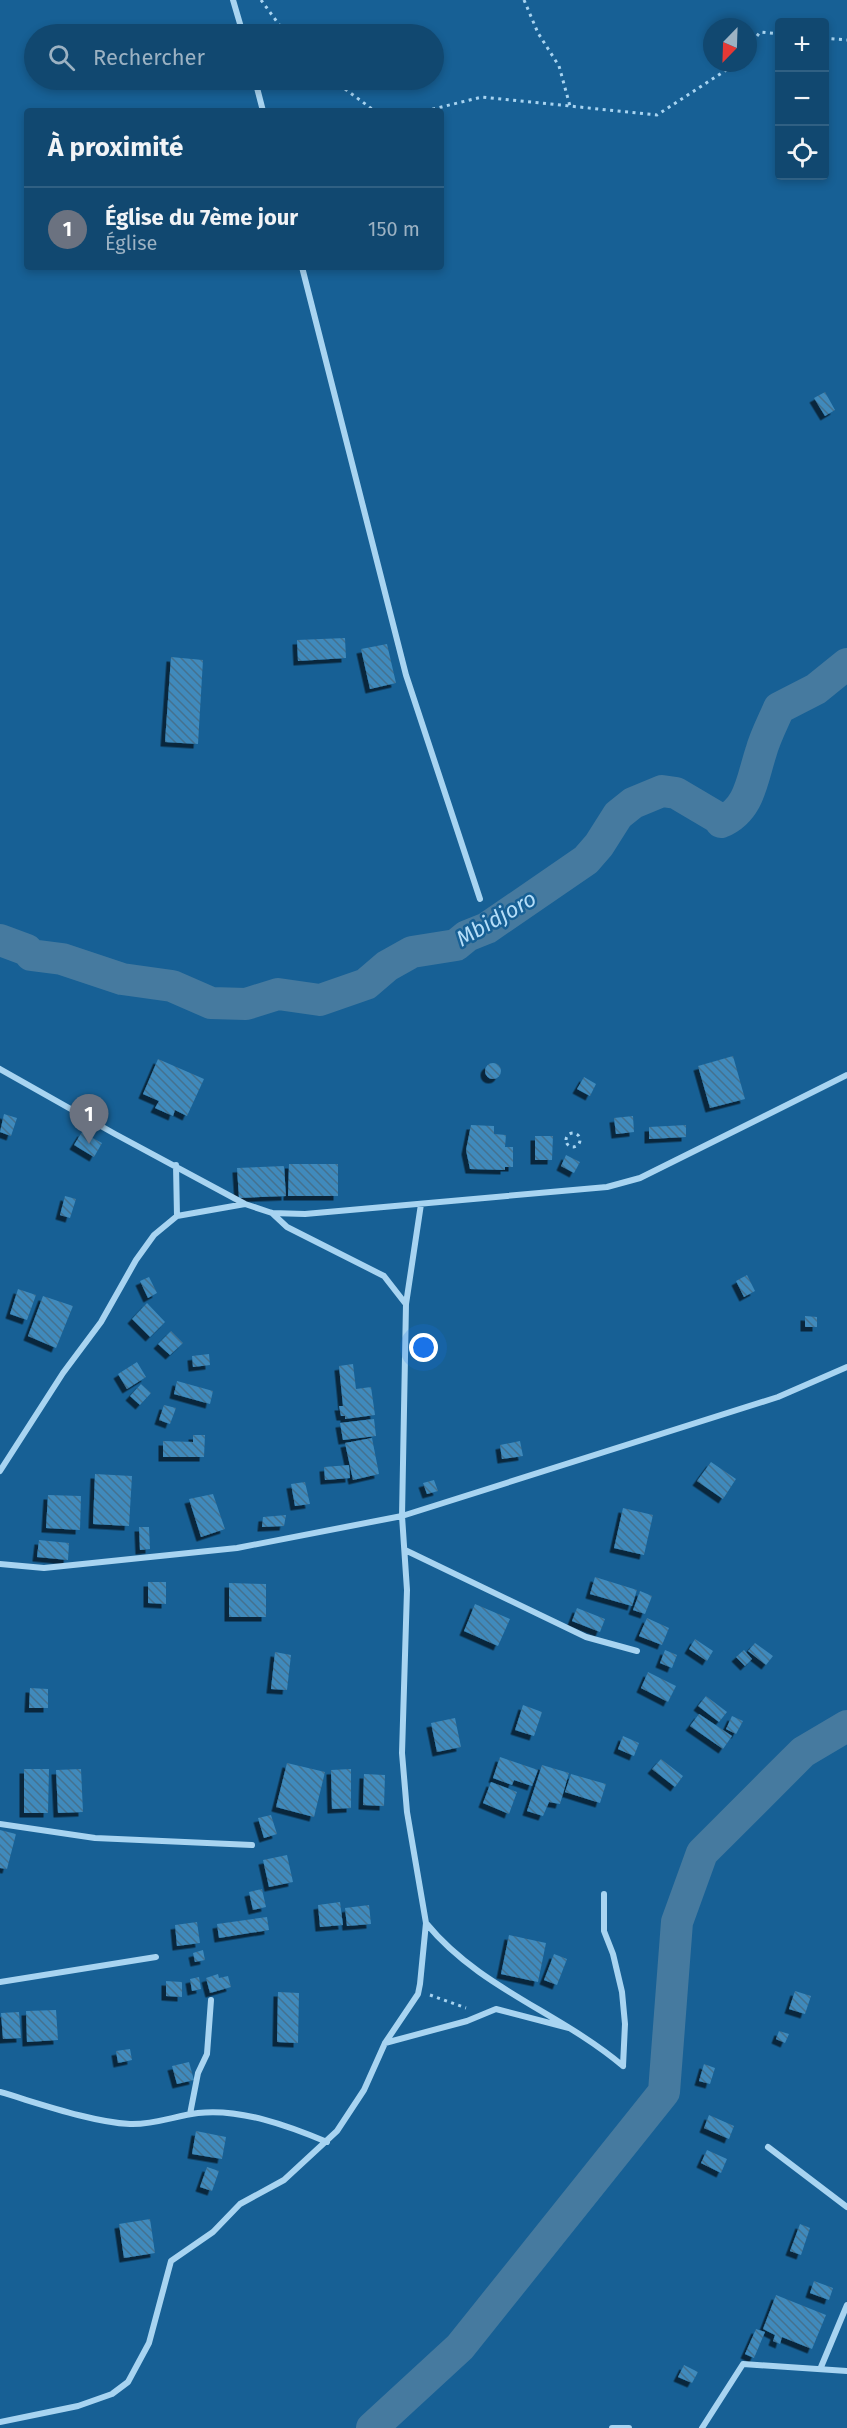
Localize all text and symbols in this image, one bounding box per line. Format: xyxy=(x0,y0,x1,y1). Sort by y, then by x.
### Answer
north arrow xyxy=(703,18,757,72)
map controls xyxy=(775,18,829,180)
button: + xyxy=(775,18,829,72)
search box xyxy=(24,24,444,90)
icon: search xyxy=(45,41,78,74)
text: Rechercher xyxy=(93,44,205,71)
button: − xyxy=(775,72,829,126)
button: locate xyxy=(775,126,829,180)
text: À proximité xyxy=(48,132,183,163)
text: Église du 7ème jour xyxy=(105,204,298,231)
text: 1 xyxy=(63,217,72,241)
text: 150 m xyxy=(368,217,420,241)
text: Église xyxy=(105,231,157,255)
water label: Mbidjoro xyxy=(451,885,541,952)
pin: 1 xyxy=(70,1094,109,1144)
your location xyxy=(409,1333,438,1362)

